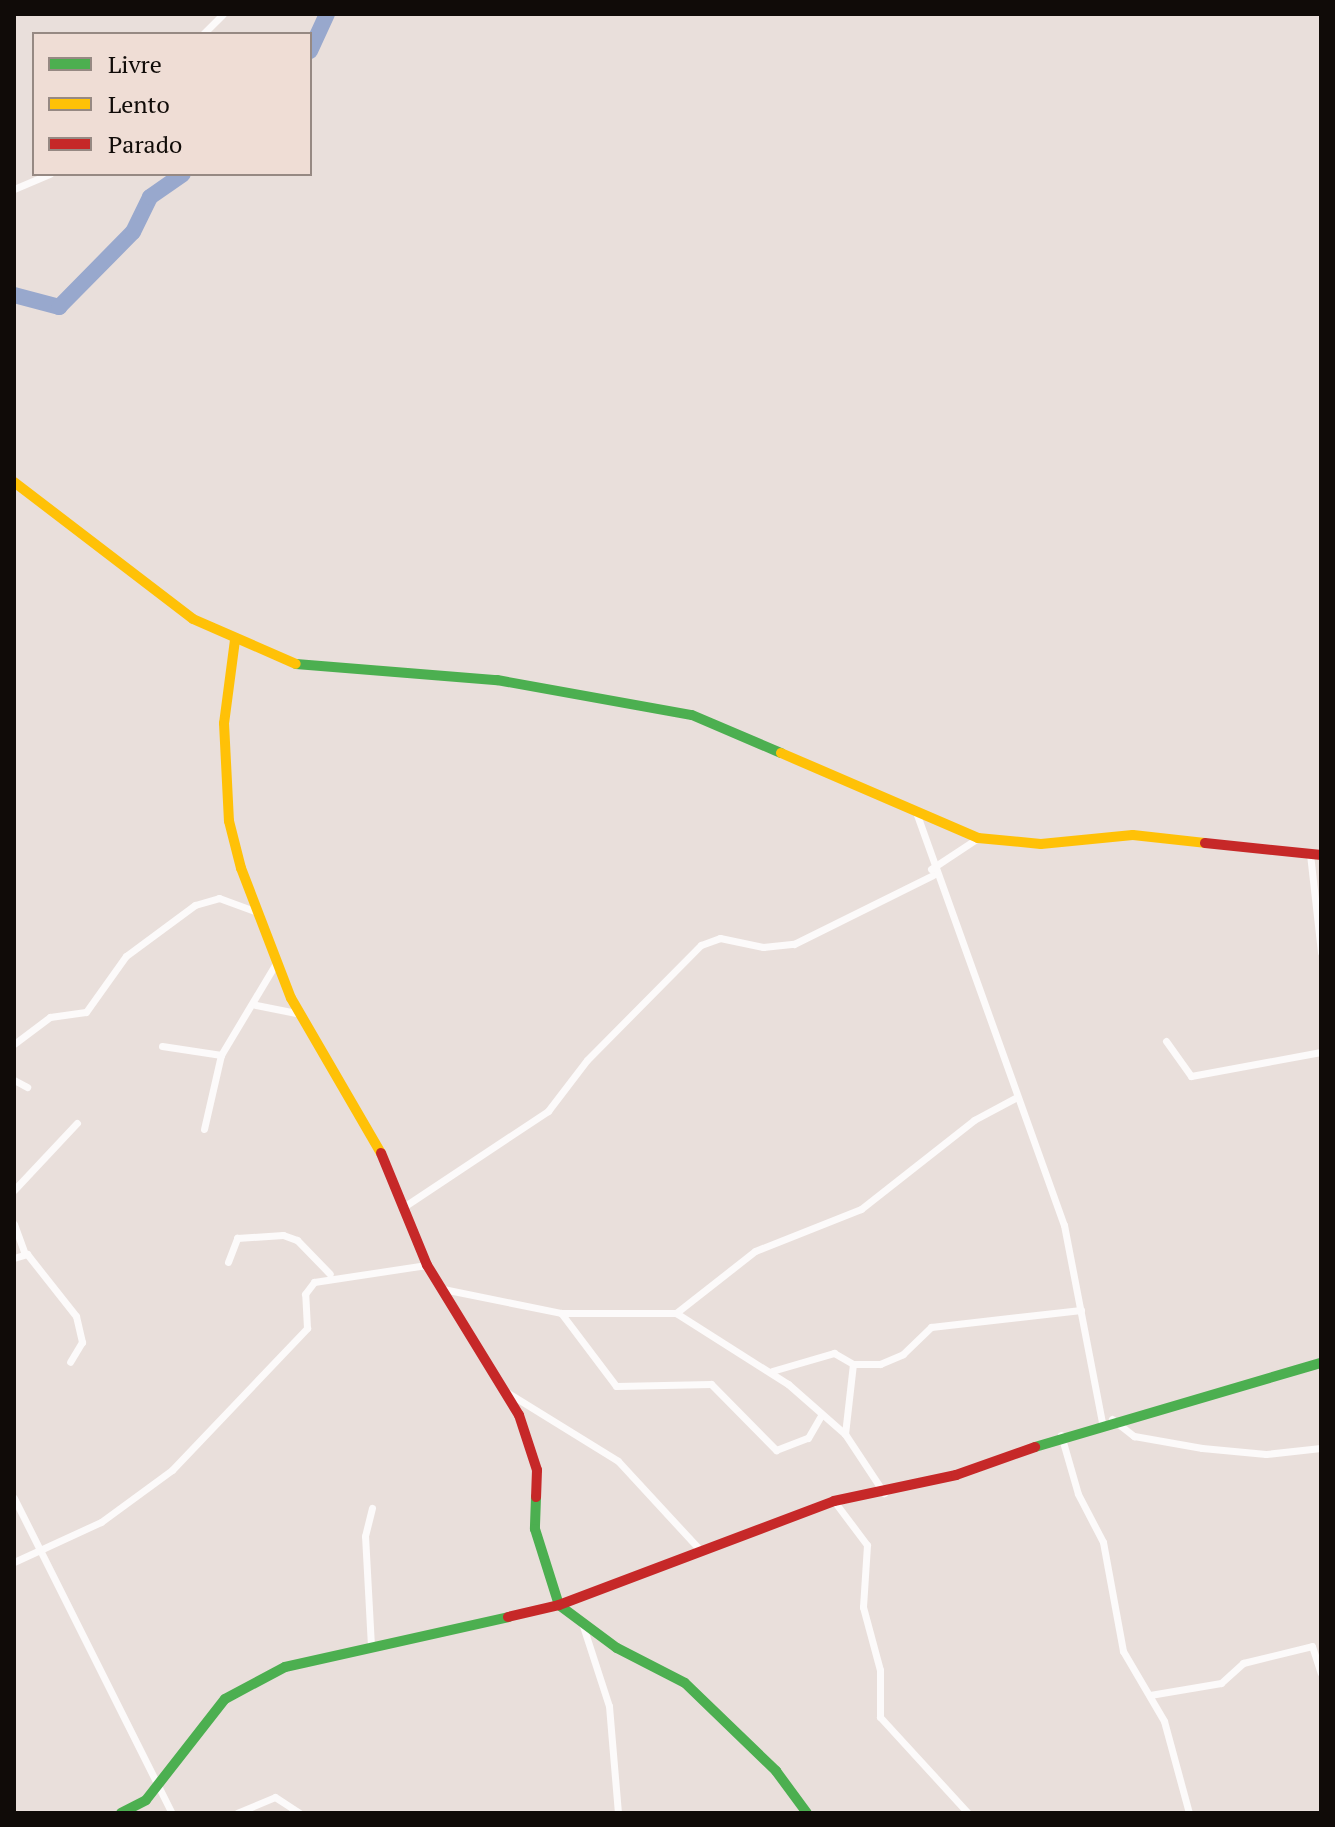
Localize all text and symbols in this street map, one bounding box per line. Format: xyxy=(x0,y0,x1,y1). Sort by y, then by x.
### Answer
legend xyxy=(32,32,312,176)
text: Livre xyxy=(108,48,162,80)
text: Lento xyxy=(108,88,170,120)
text: Parado xyxy=(108,128,182,160)

